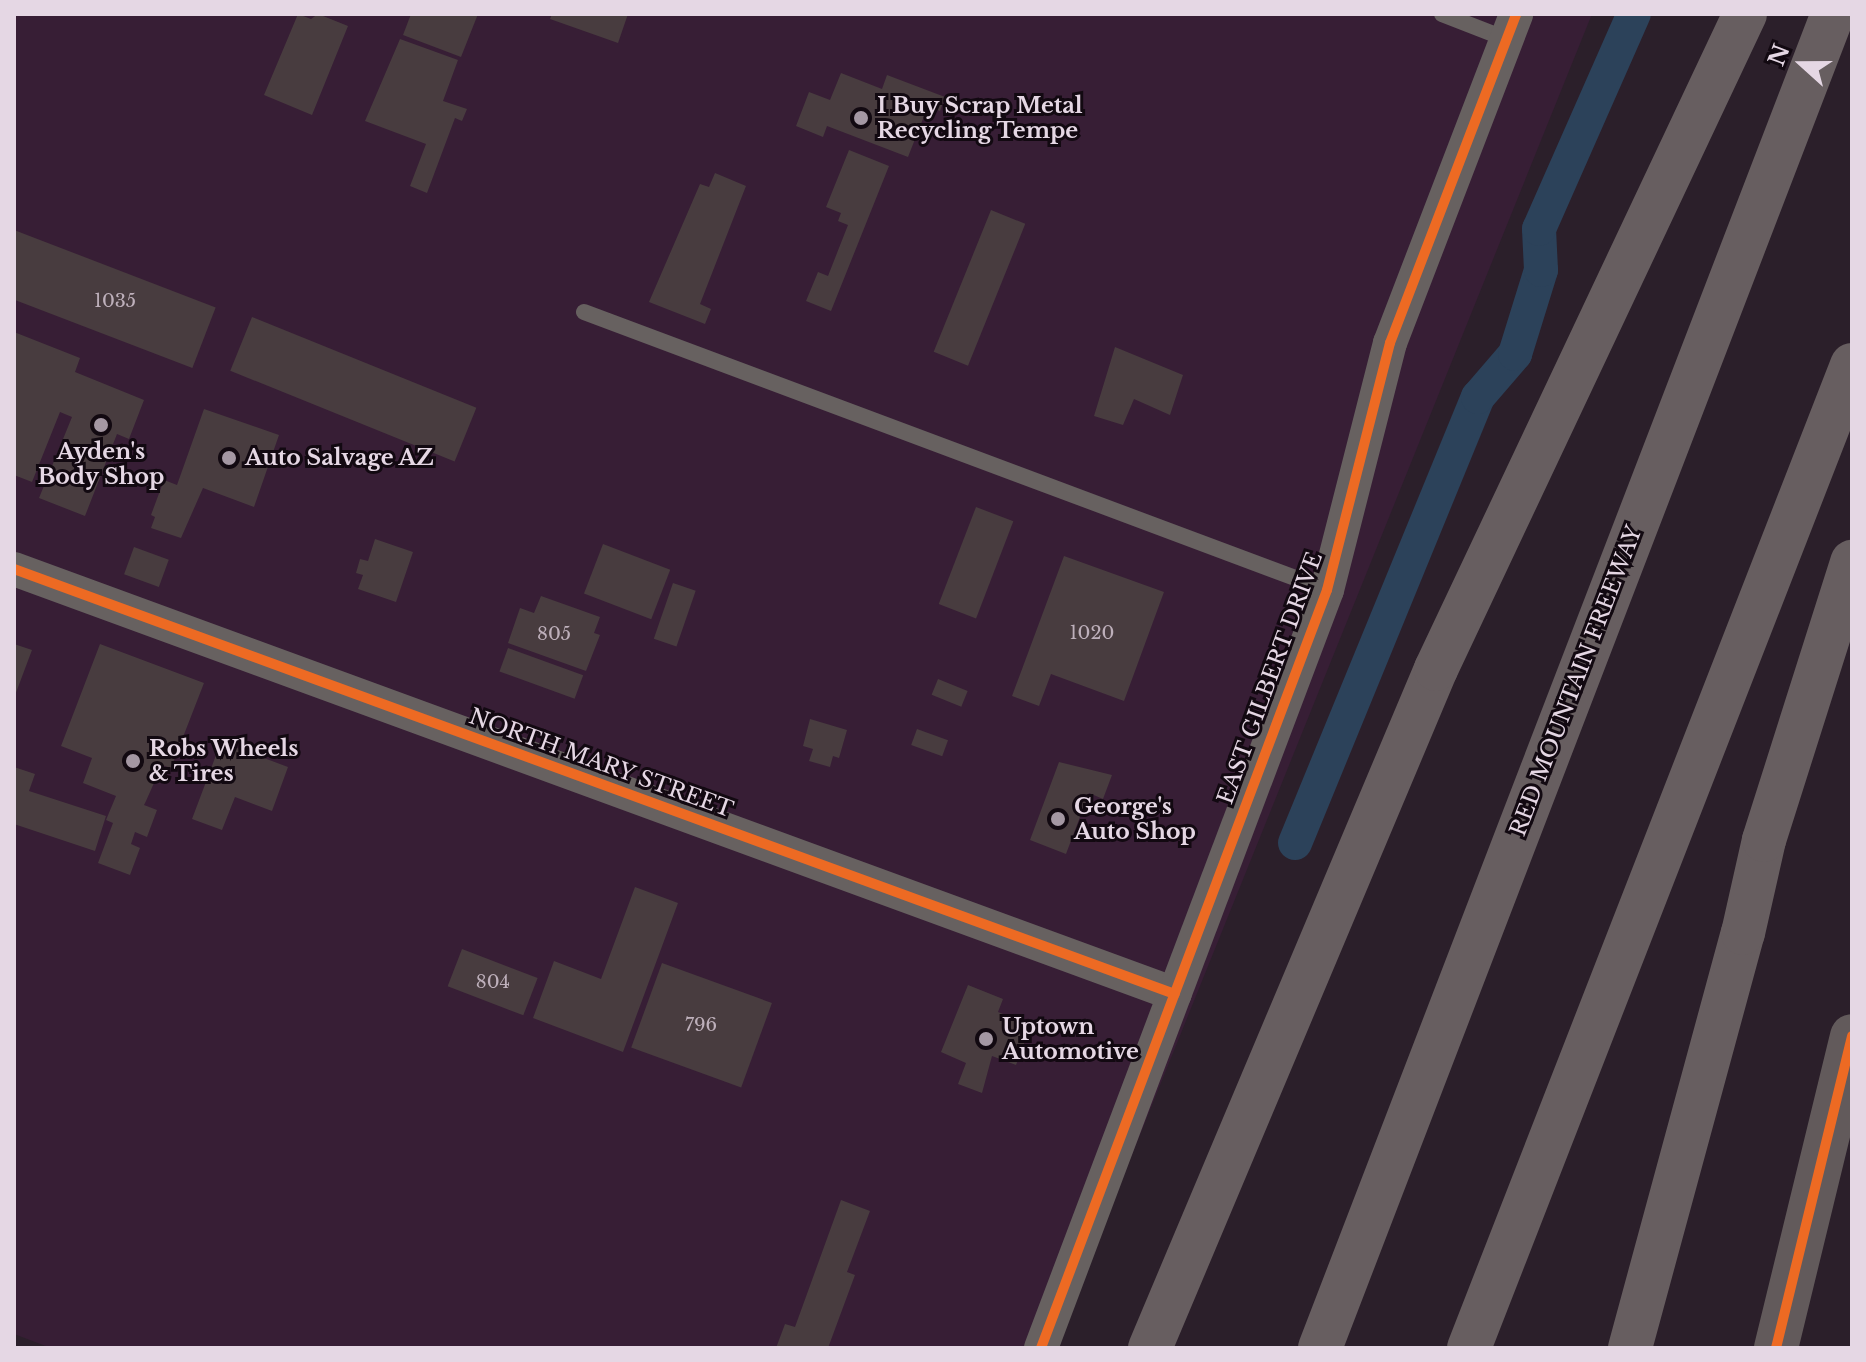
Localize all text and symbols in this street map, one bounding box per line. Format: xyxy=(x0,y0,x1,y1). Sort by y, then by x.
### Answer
north arrow xyxy=(1762,24,1842,104)
text: N xyxy=(1763,41,1795,70)
place label: I Buy Scrap Metal Recycling Tempe xyxy=(877,92,1083,144)
marker: I Buy Scrap Metal Recycling Tempe xyxy=(852,109,870,127)
house number: 1035 xyxy=(94,290,136,312)
marker: Ayden's Body Shop xyxy=(92,416,110,434)
place label: Ayden's Body Shop xyxy=(37,438,165,490)
place label: Auto Salvage AZ xyxy=(245,445,435,471)
marker: Auto Salvage AZ xyxy=(220,449,238,467)
street label: RED MOUNTAIN FREEWAY xyxy=(1504,522,1648,840)
street label: EAST GILBERT DRIVE xyxy=(1212,548,1328,808)
house number: 1020 xyxy=(1070,622,1114,644)
house number: 805 xyxy=(537,623,571,645)
street label: NORTH MARY STREET xyxy=(465,703,737,823)
place label: Robs Wheels & Tires xyxy=(149,735,299,786)
marker: Robs Wheels & Tires xyxy=(124,752,142,770)
place label: George's Auto Shop xyxy=(1074,793,1196,844)
marker: George's Auto Shop xyxy=(1049,810,1067,828)
house number: 804 xyxy=(476,971,510,993)
place label: Uptown Automotive xyxy=(1002,1013,1139,1064)
house number: 796 xyxy=(685,1014,717,1036)
marker: Uptown Automotive xyxy=(977,1030,995,1048)

